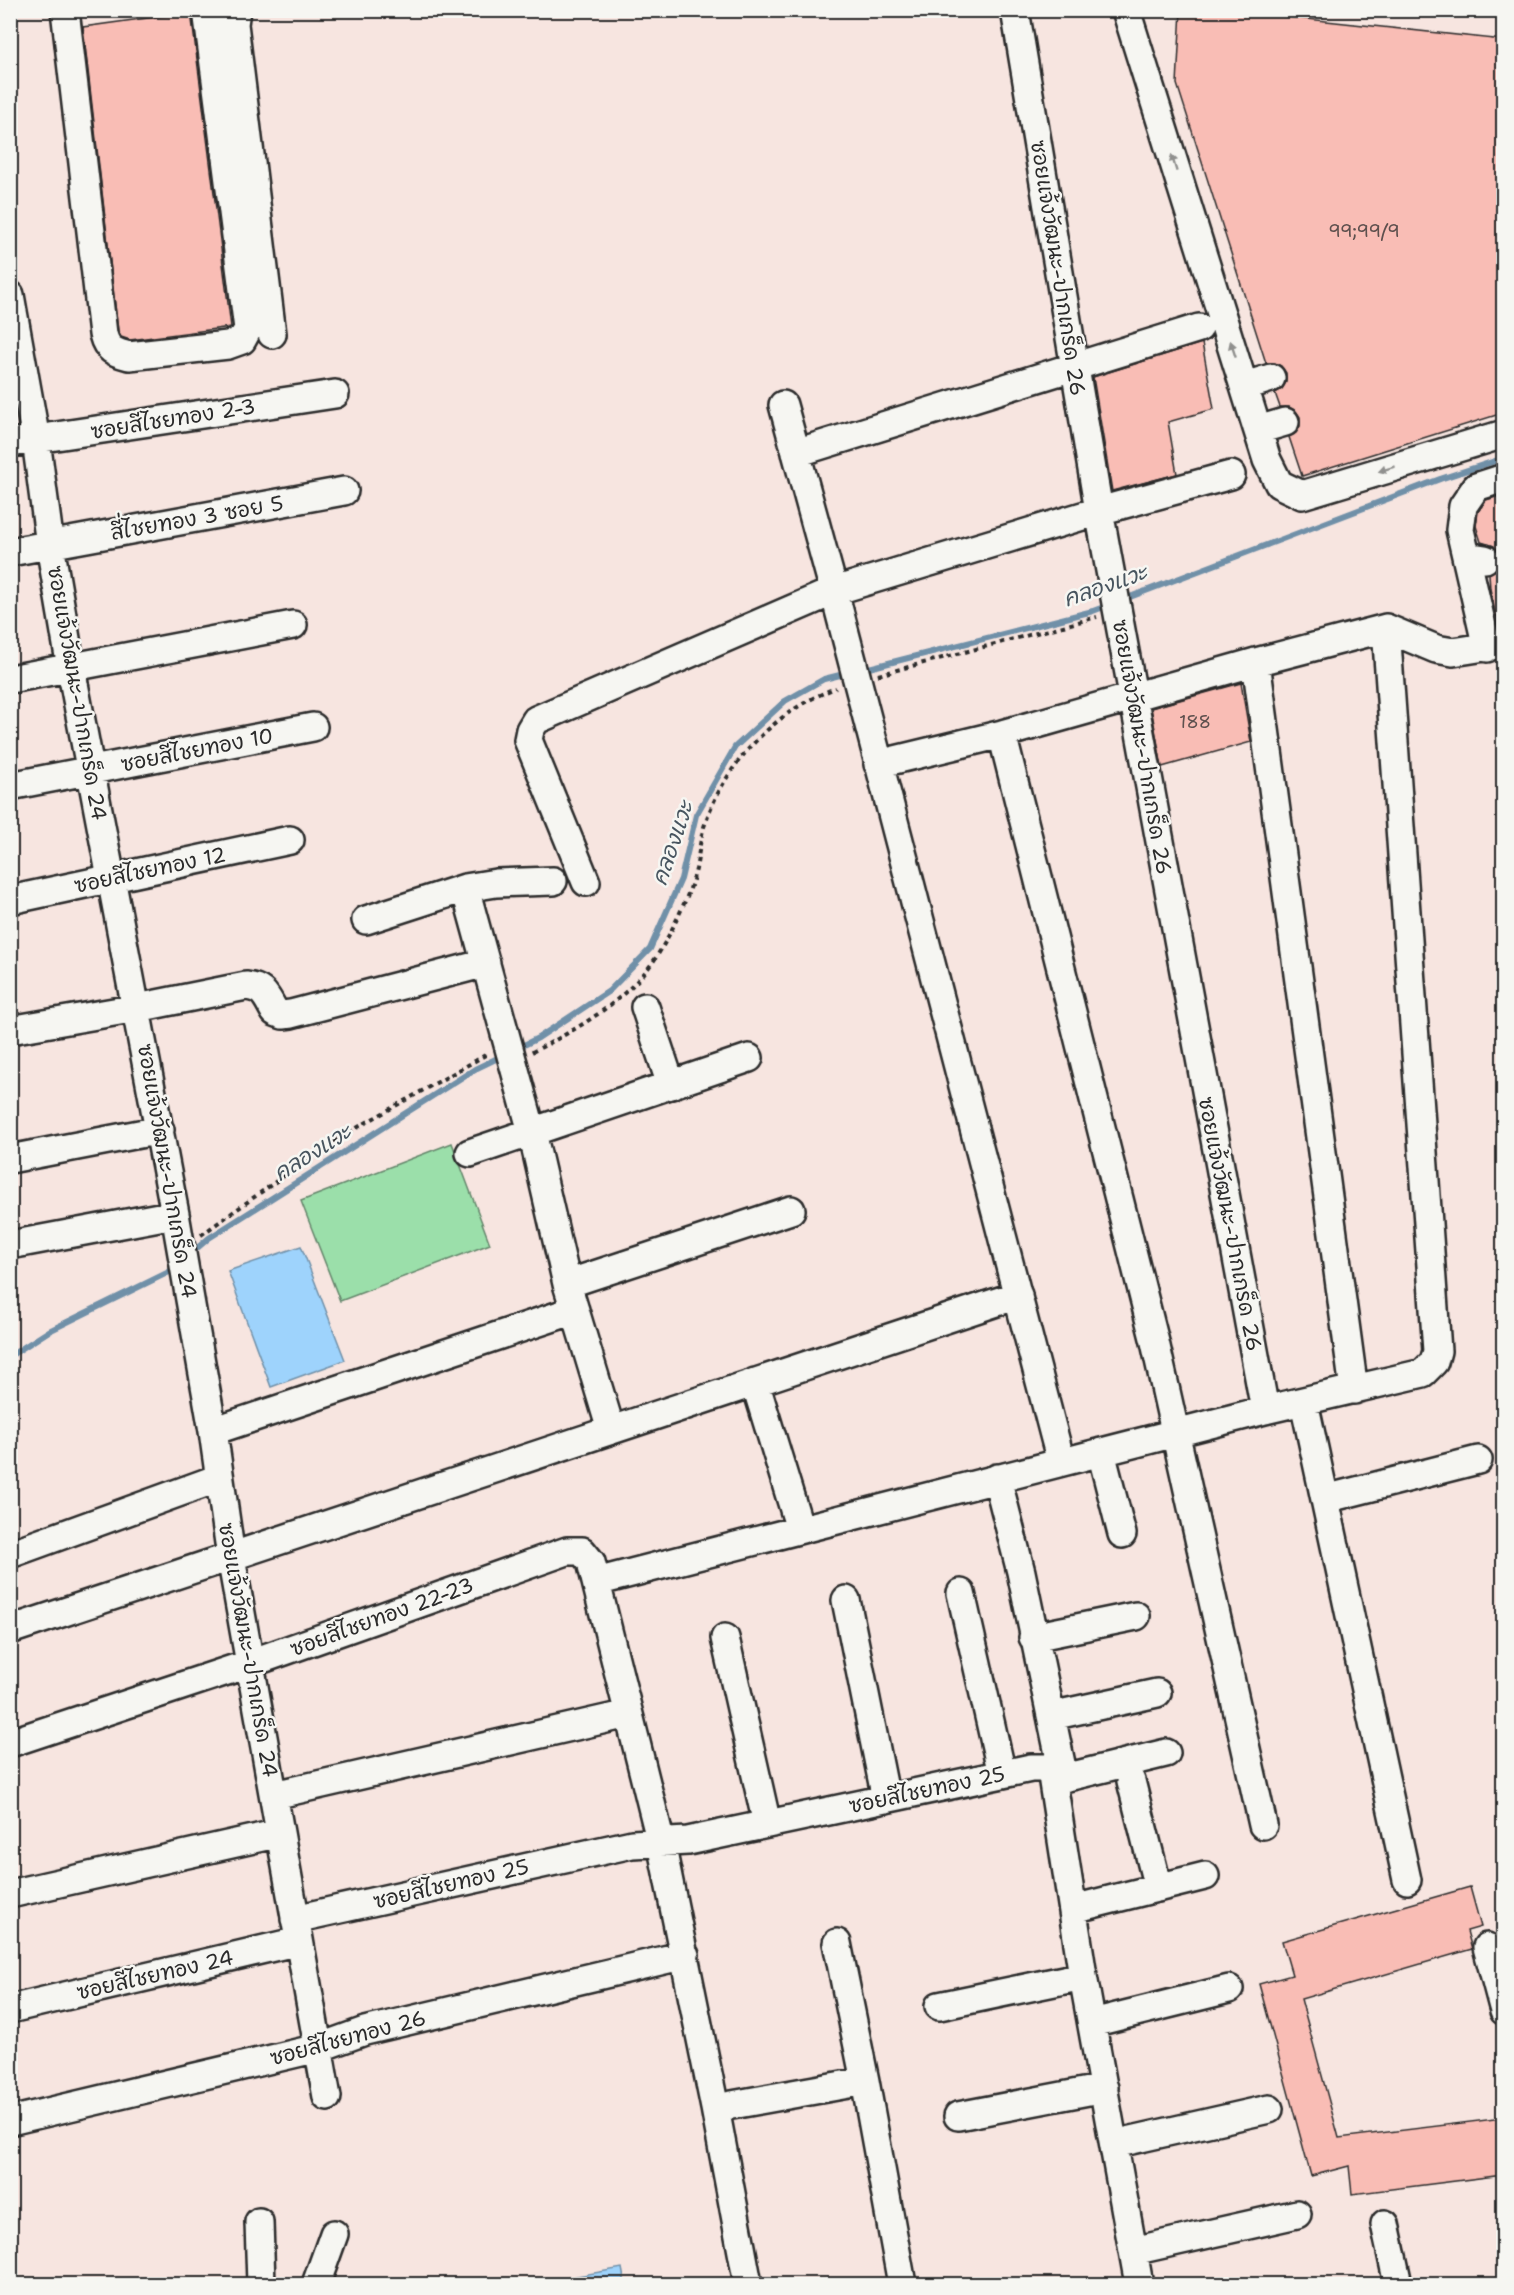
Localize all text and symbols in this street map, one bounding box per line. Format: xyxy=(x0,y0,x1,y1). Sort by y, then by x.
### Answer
street label: ซอยแจ้งวัฒนะ-ปากเกร็ด 26 xyxy=(1024,138,1092,398)
one-way arrow xyxy=(1169,154,1178,172)
house number: 99;99/9 xyxy=(1328,219,1400,243)
one-way arrow xyxy=(1227,340,1237,358)
street label: ซอยสีไชยทอง 2-3 xyxy=(89,392,257,446)
one-way arrow xyxy=(1378,464,1396,474)
street label: สี่ไชยทอง 3 ซอย 5 xyxy=(108,485,286,547)
water label: คลองแวะ xyxy=(1059,557,1153,613)
street label: ซอยแจ้งวัฒนะ-ปากเกร็ด 24 xyxy=(41,564,113,822)
street label: ซอยแจ้งวัฒนะ-ปากเกร็ด 26 xyxy=(1106,617,1178,877)
house number: 188 xyxy=(1179,710,1211,734)
street label: ซอยสีไชยทอง 10 xyxy=(118,721,276,779)
water label: คลองแวะ xyxy=(645,796,701,889)
street label: ซอยสีไชยทอง 12 xyxy=(72,840,228,900)
street label: ซอยแจ้งวัฒนะ-ปากเกร็ด 24 xyxy=(131,1042,203,1300)
street label: ซอยแจ้งวัฒนะ-ปากเกร็ด 26 xyxy=(1192,1094,1268,1354)
water label: คลองแวะ xyxy=(268,1116,358,1188)
street label: ซอยแจ้งวัฒนะ-ปากเกร็ด 24 xyxy=(212,1521,284,1779)
street label: ซอยสีไชยทอง 22-23 xyxy=(286,1571,478,1663)
street label: ซอยสีไชยทอง 25 xyxy=(846,1760,1008,1820)
street label: ซอยสีไชยทอง 25 xyxy=(370,1852,532,1916)
street label: ซอยสีไชยทอง 24 xyxy=(74,1943,236,2007)
street label: ซอยสีไชยทอง 26 xyxy=(267,2004,429,2072)

